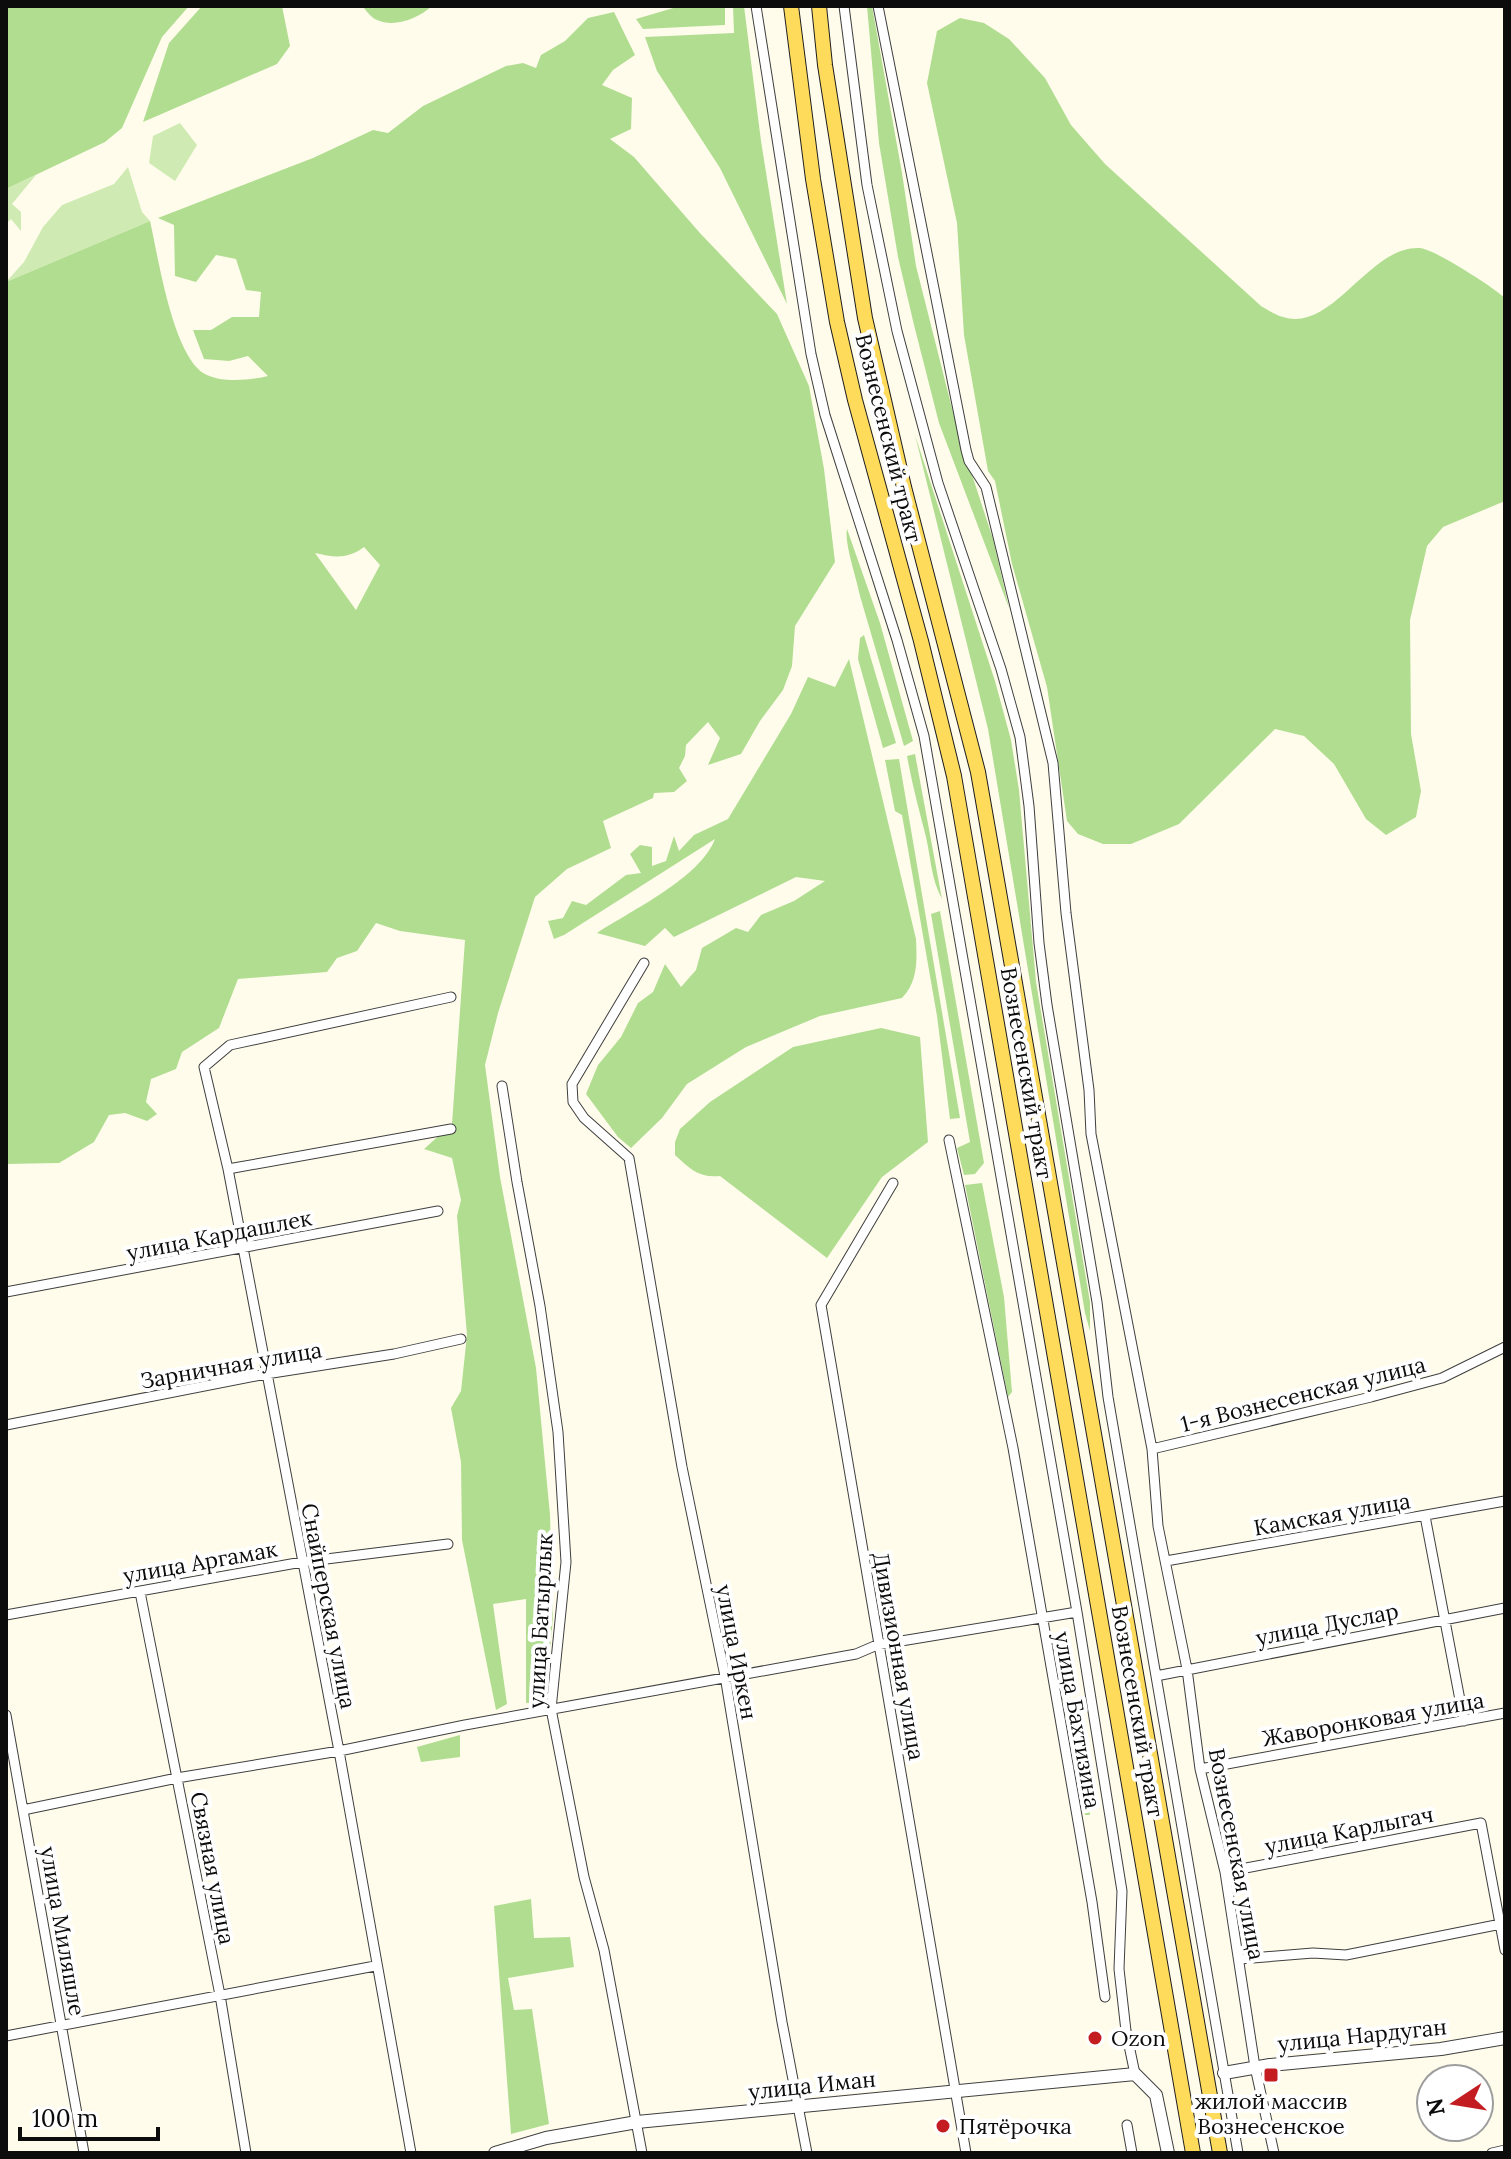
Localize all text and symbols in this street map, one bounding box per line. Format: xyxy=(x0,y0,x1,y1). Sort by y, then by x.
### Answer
street label: Вознесенский тракт xyxy=(849,331,929,545)
street label: Вознесенский тракт xyxy=(995,965,1059,1181)
street label: улица Кардашлек xyxy=(124,1203,314,1267)
street label: Зарничная улица xyxy=(138,1335,324,1395)
street label: 1-я Вознесенская улица xyxy=(1178,1350,1428,1438)
street label: Камская улица xyxy=(1252,1486,1412,1542)
street label: Снайперская улица xyxy=(295,1501,363,1711)
street label: улица Батырлык xyxy=(521,1532,559,1709)
street label: улица Аргамак xyxy=(121,1535,280,1589)
street label: Дивизионная улица xyxy=(867,1550,931,1762)
street label: улица Иркен xyxy=(710,1582,764,1722)
street label: улица Дуслар xyxy=(1253,1596,1401,1652)
street label: Вознесенский тракт xyxy=(1106,1603,1170,1819)
street label: улица Бахтизина xyxy=(1049,1629,1107,1811)
street label: Жаворонковая улица xyxy=(1260,1686,1486,1752)
street label: Вознесенская улица xyxy=(1203,1746,1271,1962)
street label: Связная улица xyxy=(184,1789,242,1947)
street label: улица Карлыгач xyxy=(1262,1800,1436,1860)
street label: улица Миляшле xyxy=(34,1844,92,2018)
street label: улица Нардуган xyxy=(1276,2012,1448,2058)
place label: Ozon xyxy=(1111,2024,1166,2052)
marker: Ozon xyxy=(1086,2029,1104,2047)
north arrow xyxy=(1415,2063,1495,2143)
street label: улица Иман xyxy=(747,2064,877,2106)
marker: жилой массив Вознесенское xyxy=(1262,2066,1280,2084)
place label: жилой массив Вознесенское xyxy=(1195,2087,1347,2140)
scale bar xyxy=(20,2091,158,2141)
text: N xyxy=(1420,2096,1451,2118)
text: 100 m xyxy=(32,2103,98,2134)
place label: Пятёрочка xyxy=(959,2112,1072,2140)
marker: Пятёрочка xyxy=(934,2117,952,2135)

